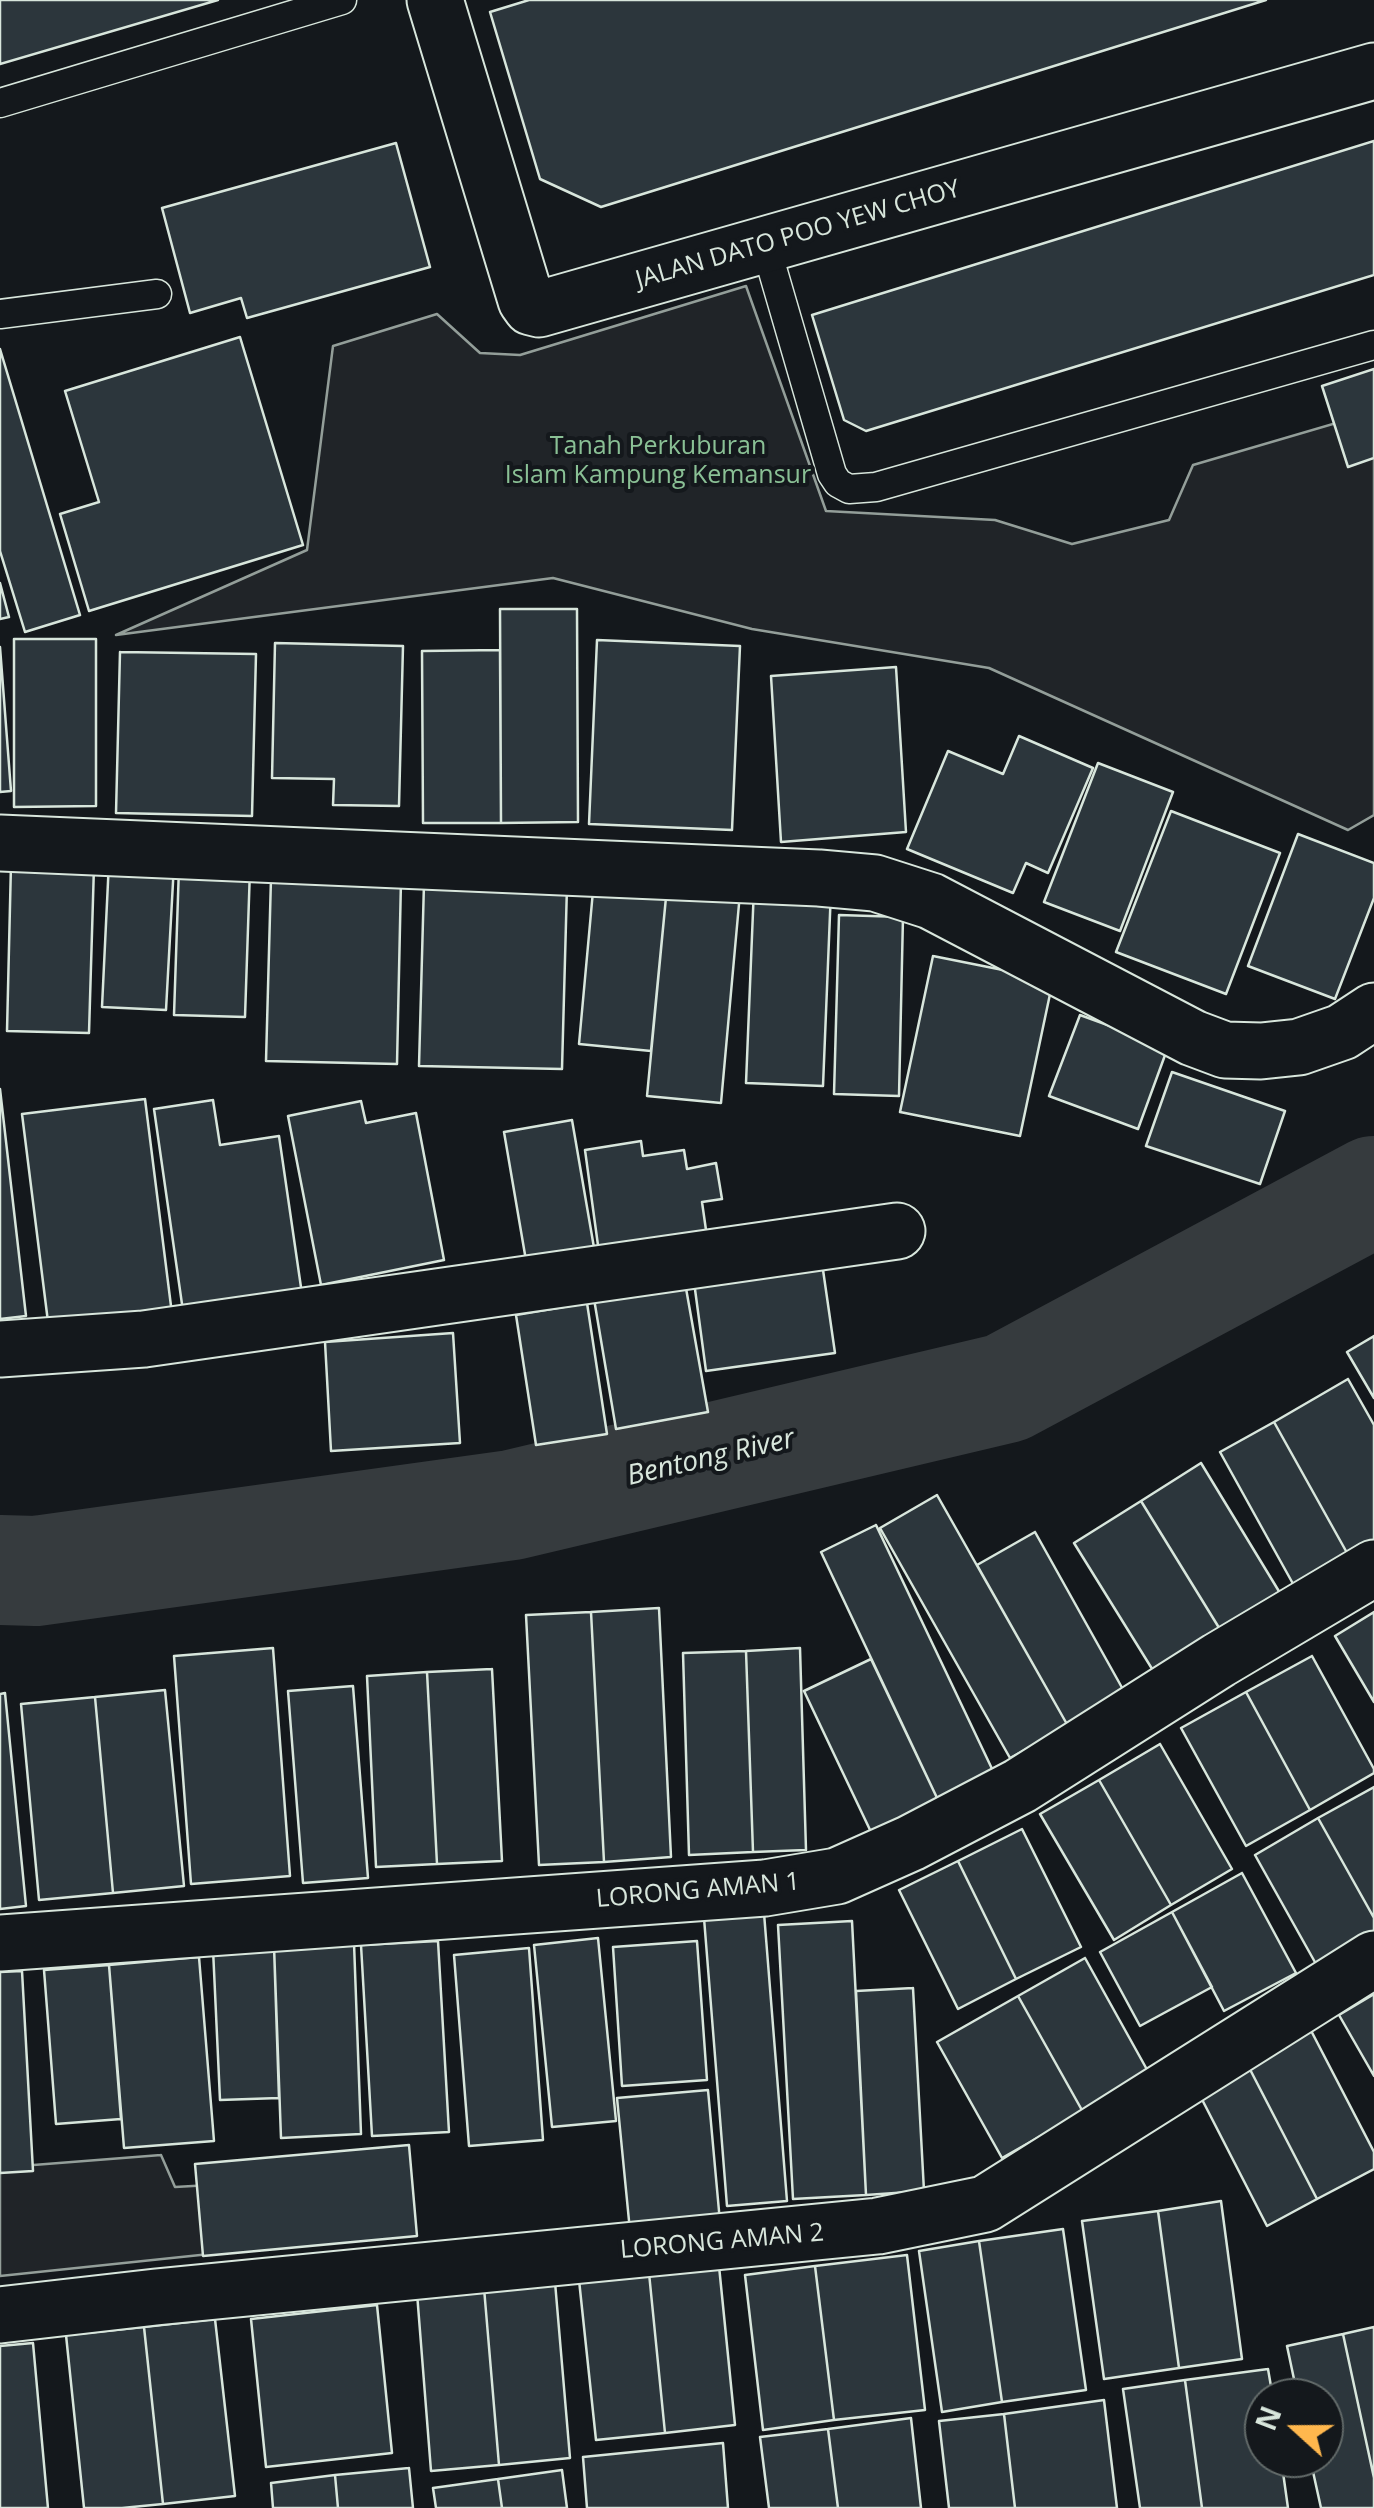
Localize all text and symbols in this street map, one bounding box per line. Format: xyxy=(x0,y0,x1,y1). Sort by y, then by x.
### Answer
street label: JALAN DATO POO YEW CHOY xyxy=(632,174,964,296)
park label: Tanah Perkuburan Islam Kampung Kemansur xyxy=(505,432,811,491)
water label: Bentong River xyxy=(624,1422,798,1494)
street label: LORONG AMAN 1 xyxy=(595,1867,801,1915)
street label: LORONG AMAN 2 xyxy=(619,2218,825,2266)
north arrow xyxy=(1244,2378,1344,2478)
text: N xyxy=(1246,2401,1290,2435)

